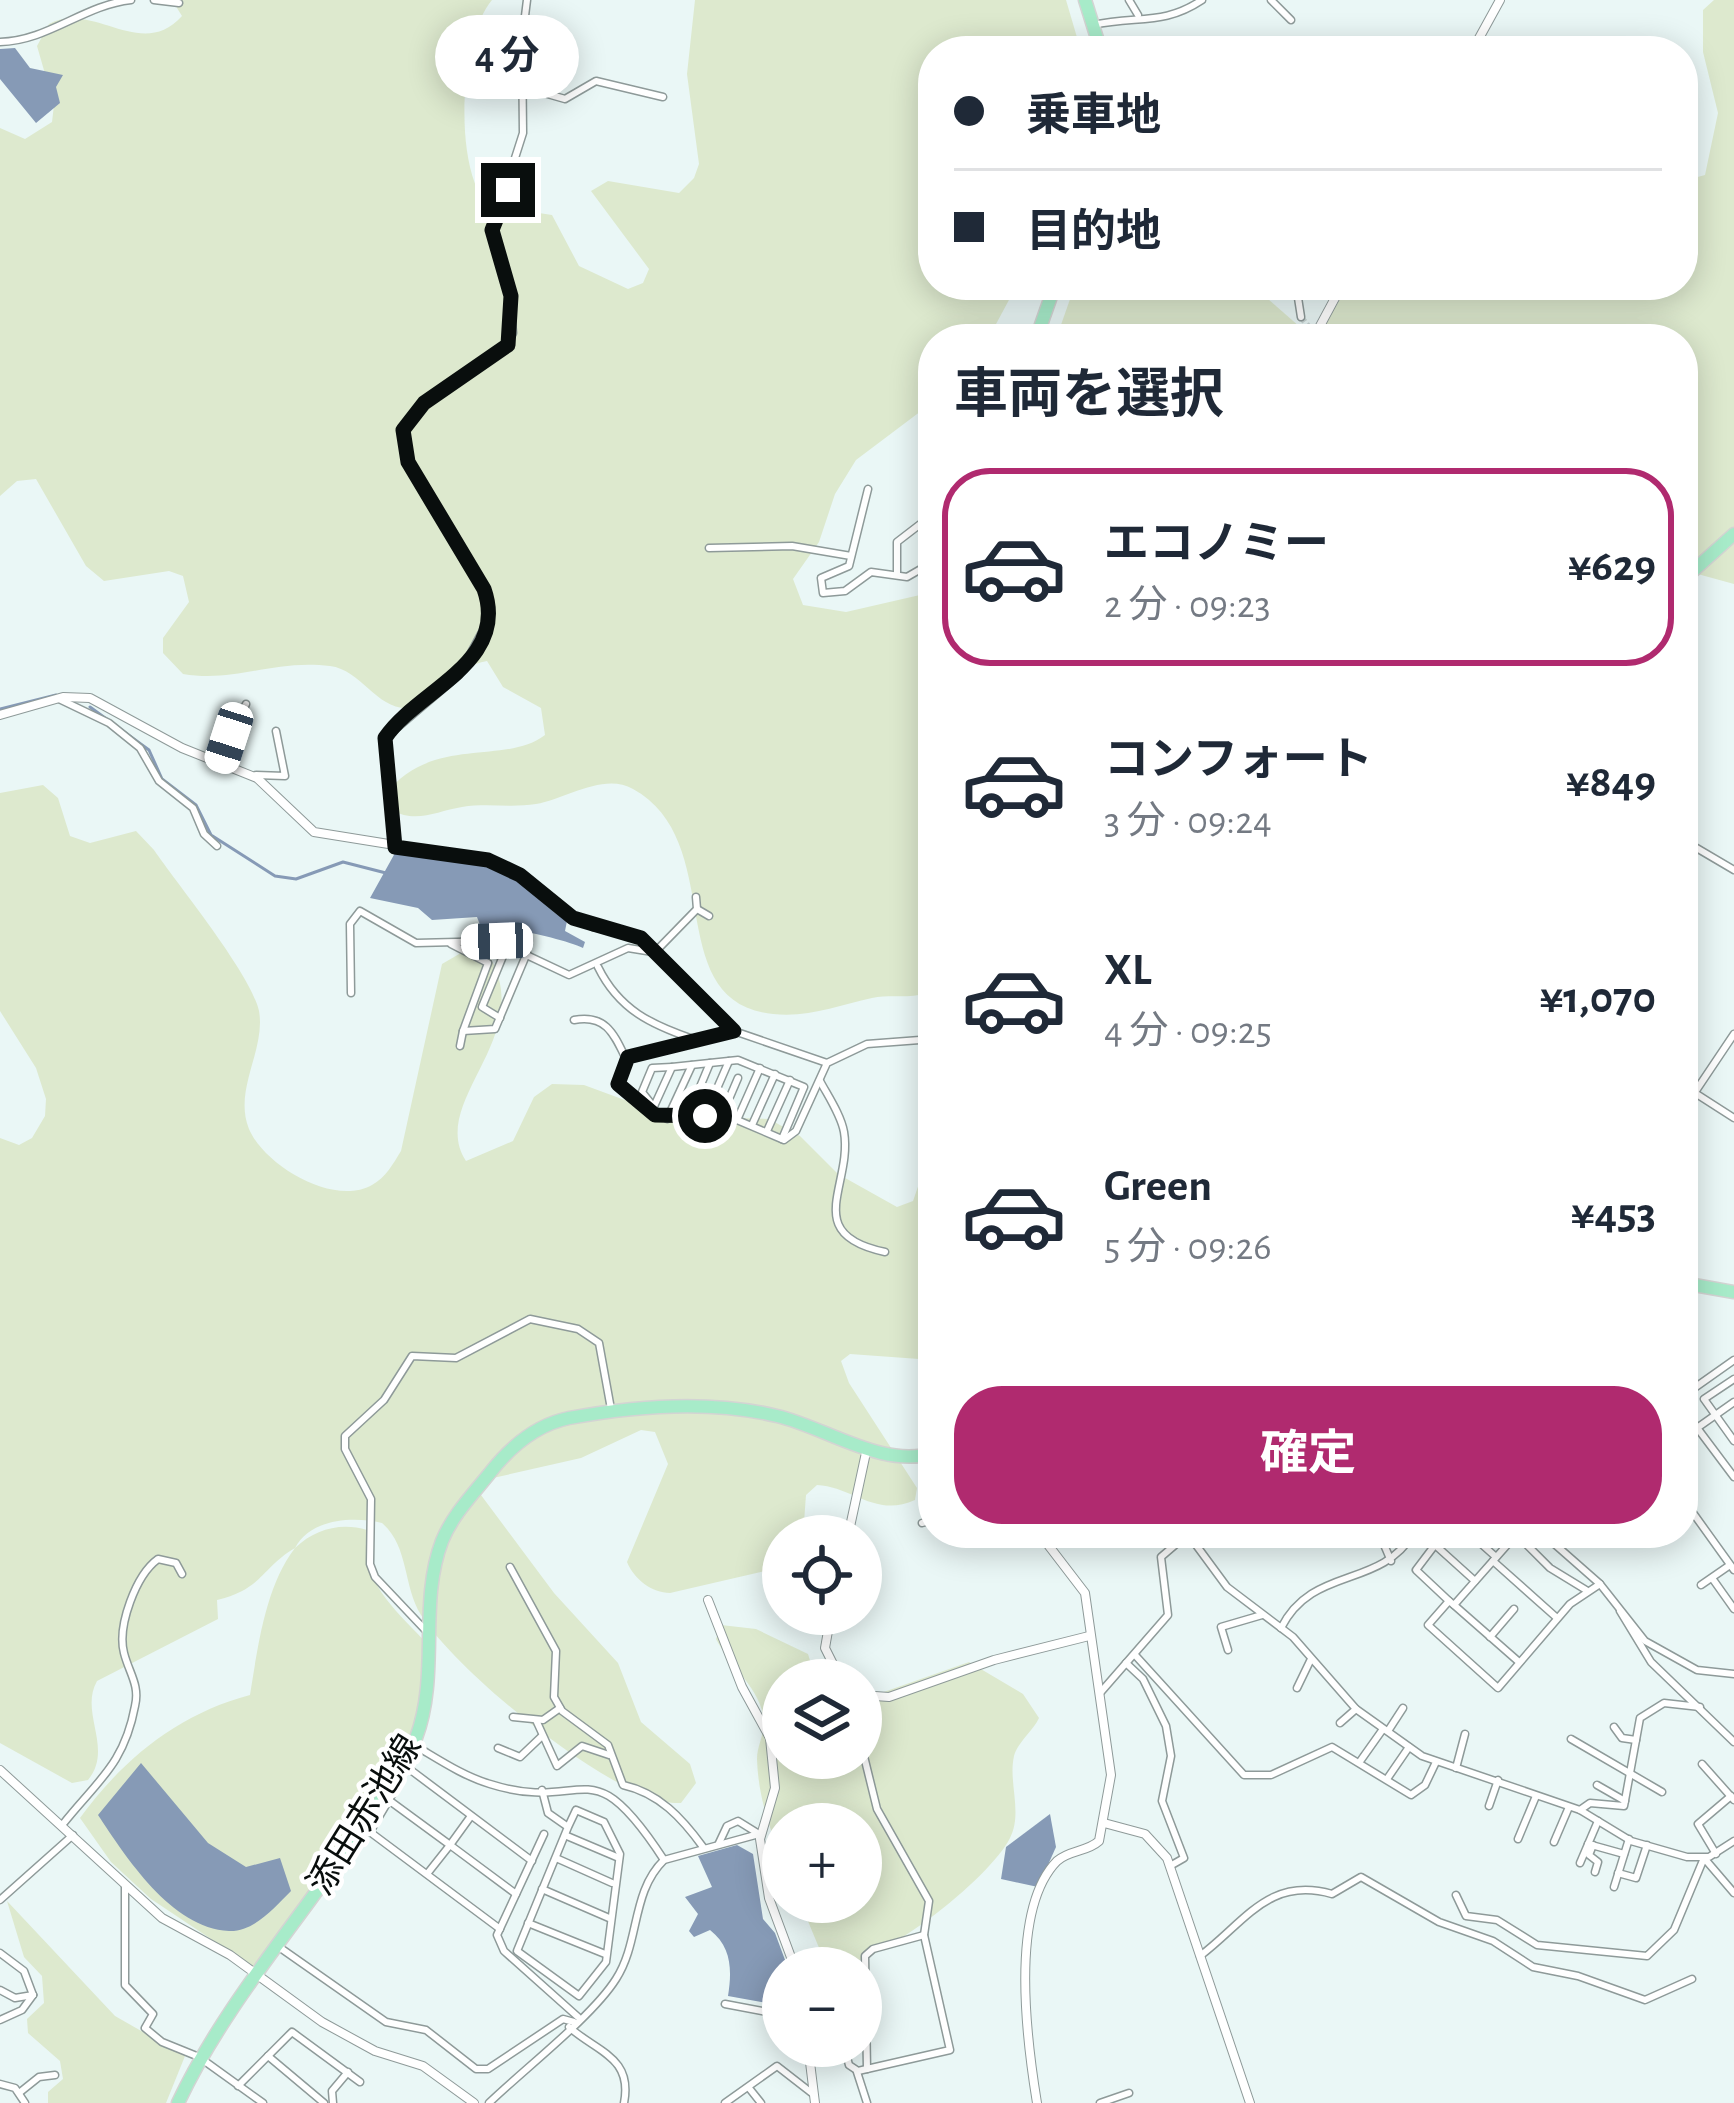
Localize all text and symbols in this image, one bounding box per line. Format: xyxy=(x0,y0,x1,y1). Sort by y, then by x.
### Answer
callout: 4 分 xyxy=(436,16,580,100)
text: 4 分 xyxy=(475,37,539,76)
text: 乗車地 xyxy=(1026,94,1161,139)
route end xyxy=(481,163,535,217)
text: 目的地 xyxy=(1026,210,1161,255)
text: 車両を選択 xyxy=(954,369,1224,423)
icon: car xyxy=(960,513,1068,621)
text: エコノミー xyxy=(1104,522,1329,567)
text: ¥629 xyxy=(1568,544,1656,589)
text: 2 分 · 09:23 xyxy=(1104,586,1271,625)
car xyxy=(201,698,257,778)
icon: car xyxy=(960,729,1068,837)
text: コンフォート xyxy=(1104,738,1373,783)
text: ¥849 xyxy=(1566,760,1656,805)
text: 3 分 · 09:24 xyxy=(1104,802,1272,841)
car xyxy=(460,922,534,960)
icon: car xyxy=(960,945,1068,1053)
text: XL xyxy=(1104,948,1152,993)
text: ¥1,070 xyxy=(1539,976,1656,1021)
text: 4 分 · 09:25 xyxy=(1104,1012,1272,1051)
route start xyxy=(678,1089,732,1143)
icon: car xyxy=(960,1161,1068,1269)
text: Green xyxy=(1104,1164,1212,1209)
text: ¥453 xyxy=(1571,1192,1656,1237)
text: 5 分 · 09:26 xyxy=(1104,1228,1271,1267)
button: 確定 xyxy=(954,1386,1662,1524)
map controls xyxy=(762,1515,882,2067)
button: locate xyxy=(762,1515,882,1635)
button: layers xyxy=(762,1659,882,1779)
street label: 添田赤池線 xyxy=(300,1728,428,1901)
button: + xyxy=(762,1803,882,1923)
button: − xyxy=(762,1947,882,2067)

